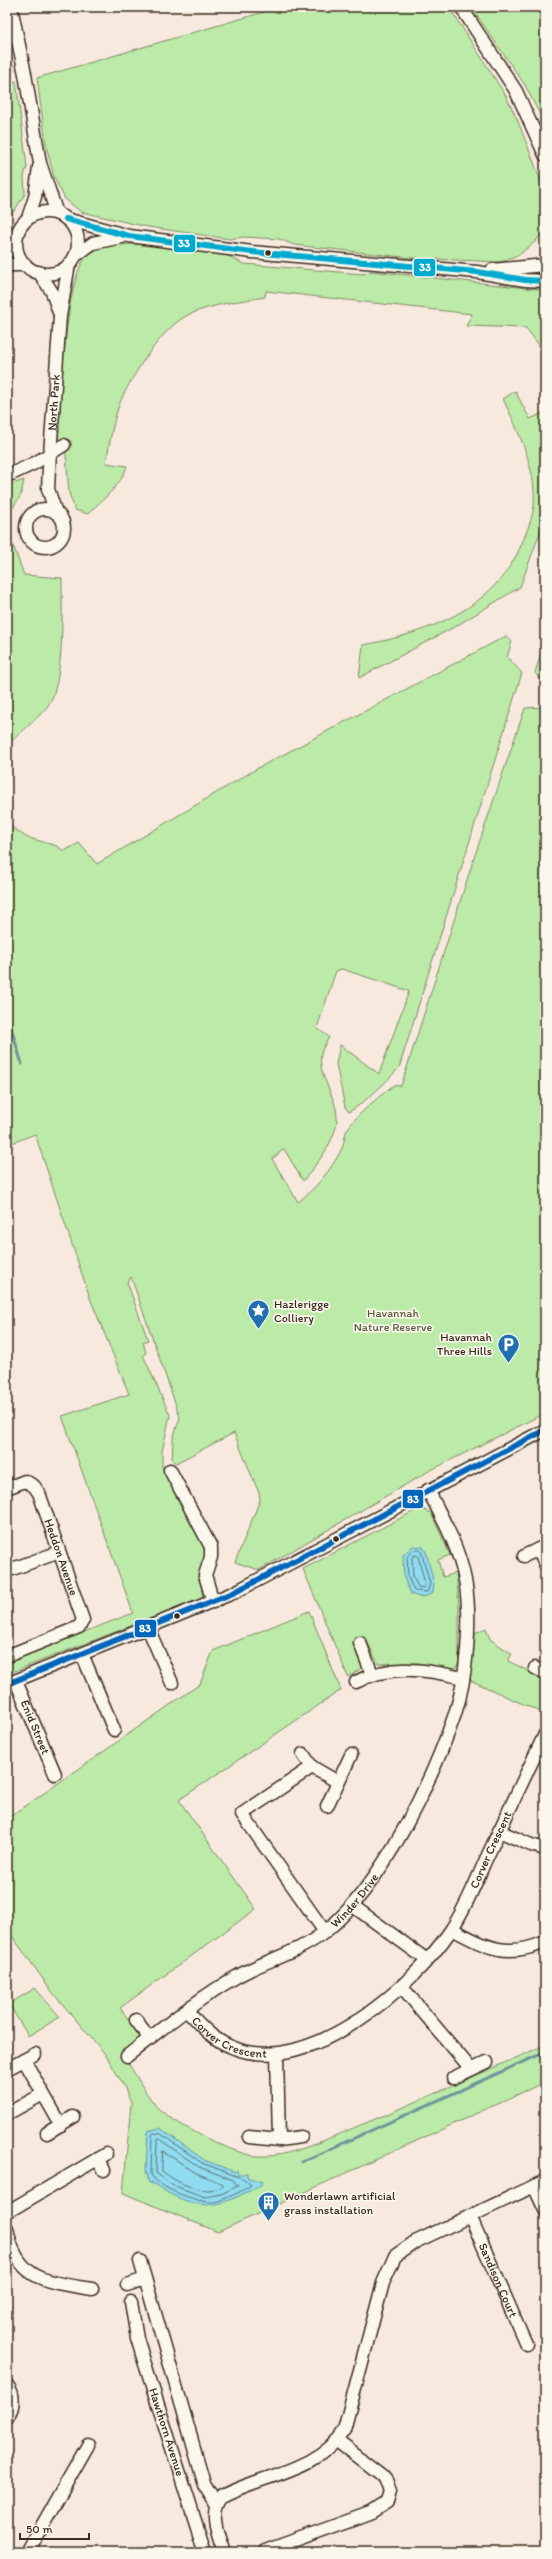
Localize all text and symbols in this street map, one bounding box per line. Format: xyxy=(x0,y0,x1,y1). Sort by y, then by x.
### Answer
line badge: 33 xyxy=(173,234,196,253)
text: 33 xyxy=(178,237,190,250)
unlabelled marker xyxy=(263,248,273,258)
line badge: 33 xyxy=(413,258,436,277)
text: 33 xyxy=(419,261,431,274)
street label: North Park xyxy=(45,374,63,431)
place label: Hazlerigge Colliery xyxy=(274,1297,329,1325)
place icon: Hazlerigge Colliery xyxy=(246,1298,272,1331)
park label: Havannah Nature Reserve xyxy=(354,1306,432,1334)
place label: Havannah Three Hills xyxy=(437,1330,493,1358)
parking icon: Havannah Three Hills xyxy=(495,1331,521,1364)
line badge: 83 xyxy=(402,1489,424,1509)
text: 83 xyxy=(407,1493,419,1506)
street label: Heddon Avenue xyxy=(41,1517,81,1598)
unlabelled marker xyxy=(331,1534,341,1544)
unlabelled marker xyxy=(172,1611,182,1621)
line badge: 83 xyxy=(134,1619,157,1638)
text: 83 xyxy=(139,1622,151,1635)
street label: Enid Street xyxy=(18,1698,53,1757)
street label: Corver Crescent xyxy=(467,1809,515,1891)
street label: Winder Drive xyxy=(328,1871,381,1931)
street label: Corver Crescent xyxy=(189,2014,267,2061)
place label: Wonderlawn artificial grass installation xyxy=(284,2189,396,2217)
building icon: Wonderlawn artificial grass installation xyxy=(255,2190,281,2223)
street label: Sandison Court xyxy=(476,2241,521,2320)
street label: Hawthorn Avenue xyxy=(146,2386,187,2478)
scale bar xyxy=(20,2515,89,2541)
text: 50 m xyxy=(26,2522,52,2536)

